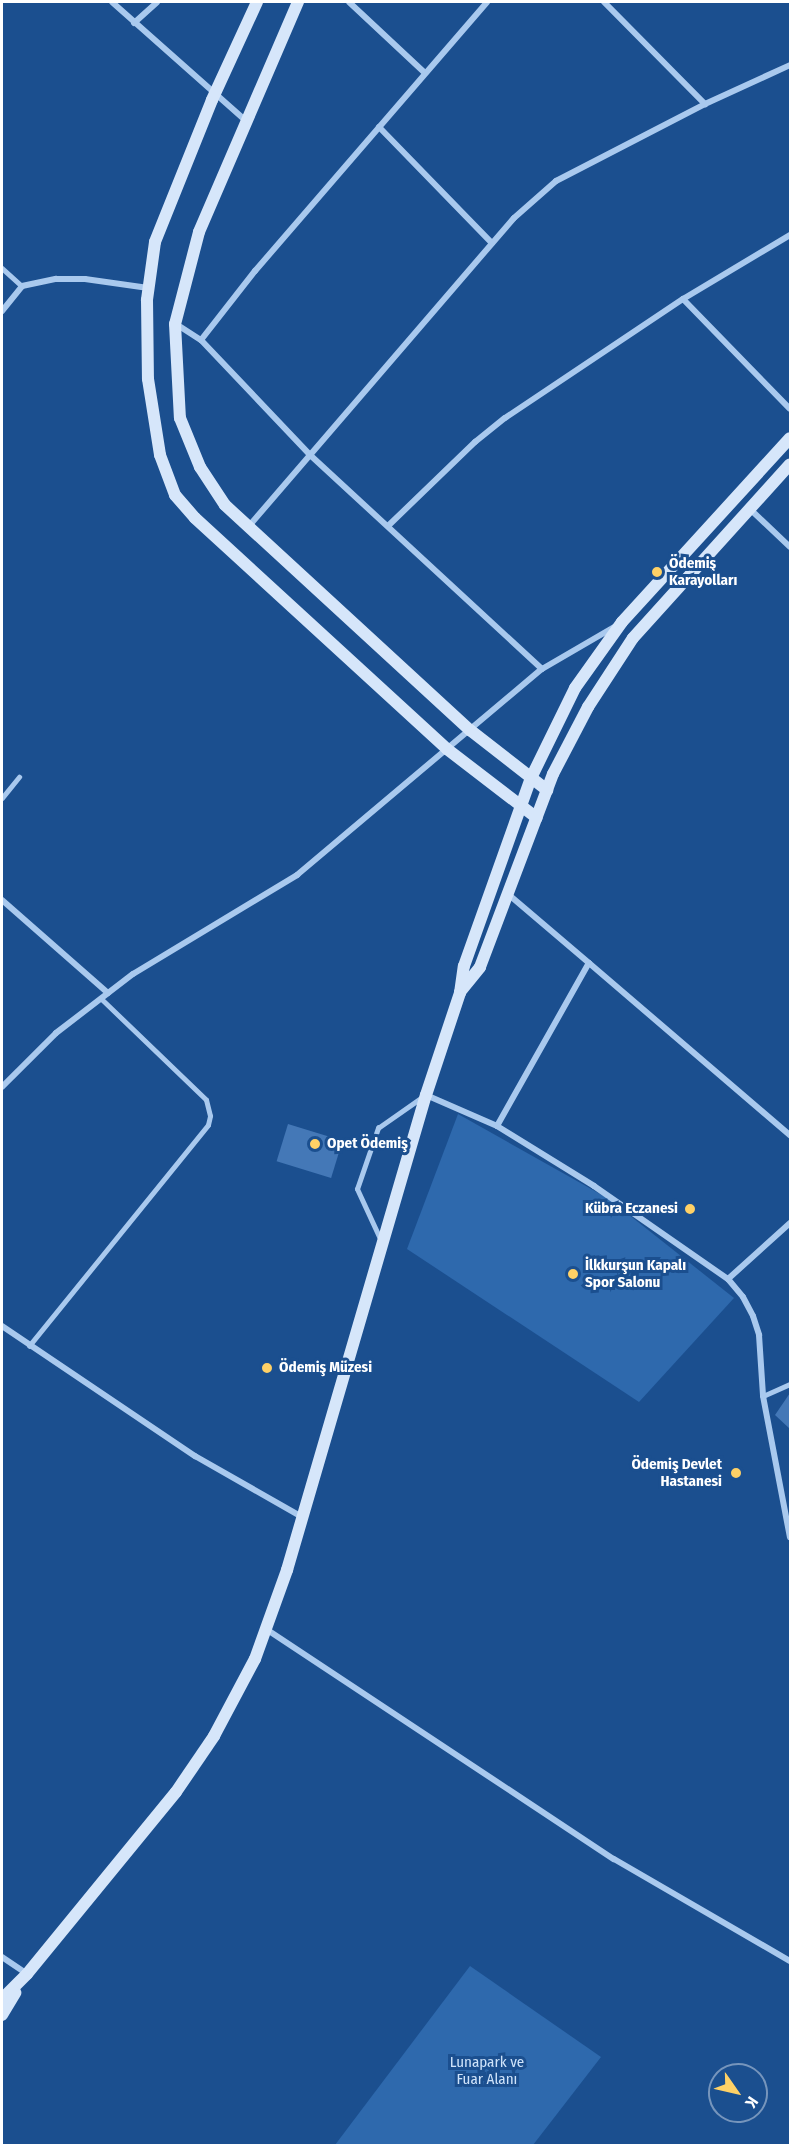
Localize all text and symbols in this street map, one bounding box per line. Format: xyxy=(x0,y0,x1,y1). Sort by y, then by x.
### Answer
place label: Ödemiş Karayolları xyxy=(669,554,737,589)
marker: Ödemiş Karayolları xyxy=(650,565,664,579)
place label: Opet Ödemiş xyxy=(327,1135,408,1153)
marker: Opet Ödemiş xyxy=(308,1137,322,1151)
place label: Kübra Eczanesi xyxy=(585,1200,678,1218)
marker: Kübra Eczanesi xyxy=(683,1202,697,1216)
place label: İlkkurşun Kapalı Spor Salonu xyxy=(585,1256,686,1291)
marker: İlkkurşun Kapalı Spor Salonu xyxy=(566,1267,580,1281)
place label: Ödemiş Müzesi xyxy=(279,1359,372,1377)
marker: Ödemiş Müzesi xyxy=(260,1361,274,1375)
place label: Ödemiş Devlet Hastanesi xyxy=(631,1455,722,1490)
marker: Ödemiş Devlet Hastanesi xyxy=(727,1464,745,1482)
park label: Lunapark ve Fuar Alanı xyxy=(450,2053,524,2088)
north arrow xyxy=(708,2063,768,2123)
text: K xyxy=(741,2093,762,2111)

